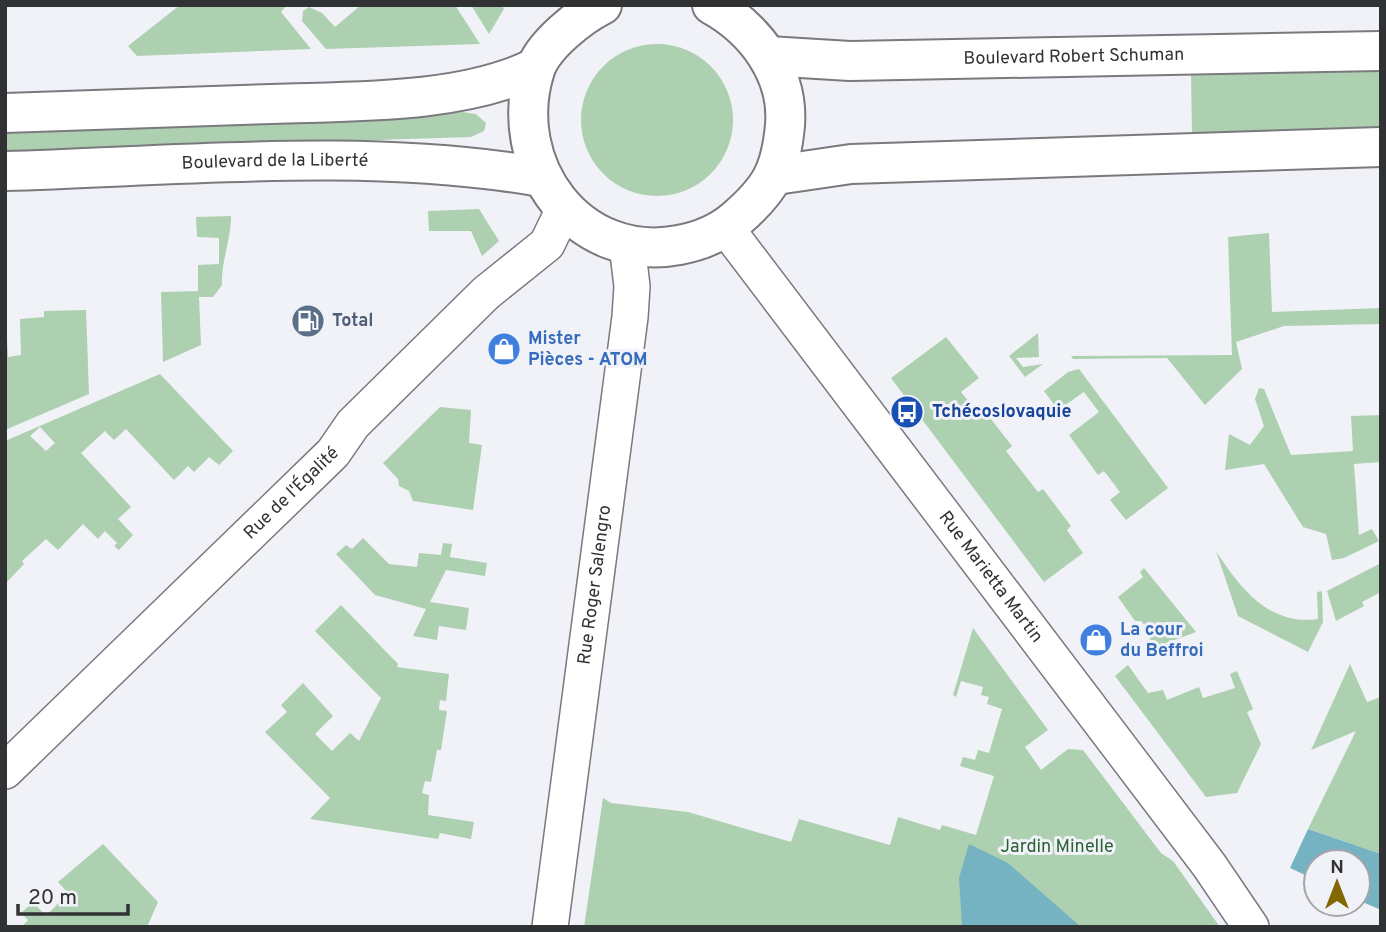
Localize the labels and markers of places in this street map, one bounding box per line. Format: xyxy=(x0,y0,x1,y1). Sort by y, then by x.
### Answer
fuel station icon: Total xyxy=(289,302,327,340)
place label: Total xyxy=(332,310,374,333)
place label: Mister Pièces - ATOM xyxy=(528,328,648,372)
shop icon: Mister Pièces - ATOM xyxy=(485,330,523,368)
bus stop icon: Tchécoslovaquie xyxy=(888,393,926,431)
place label: Tchécoslovaquie xyxy=(932,401,1072,424)
place label: La cour du Beffroi xyxy=(1120,619,1204,663)
shop icon: La cour du Beffroi xyxy=(1077,621,1115,659)

